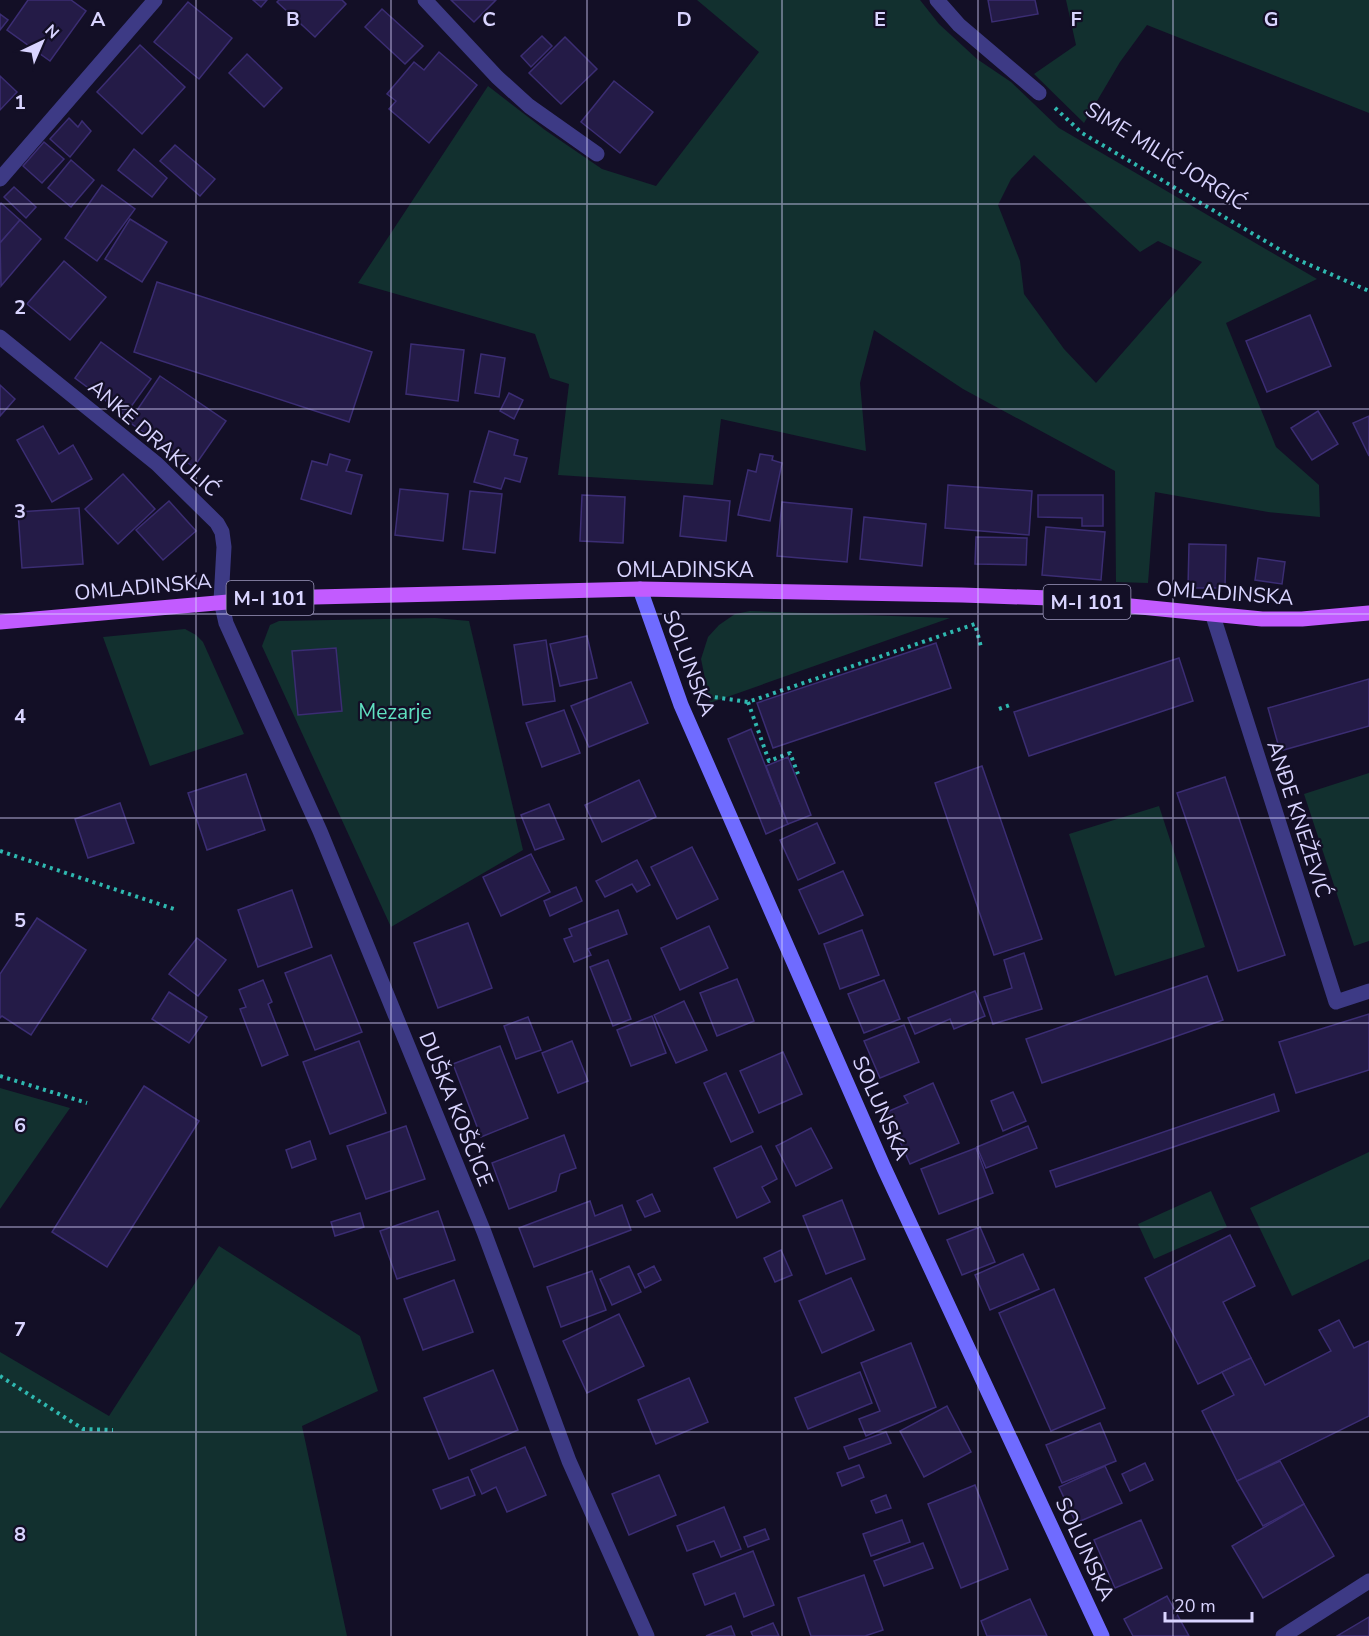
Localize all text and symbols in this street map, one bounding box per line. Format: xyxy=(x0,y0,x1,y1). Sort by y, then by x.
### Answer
text: A xyxy=(91,6,106,33)
text: B xyxy=(286,6,300,33)
text: C xyxy=(482,6,496,33)
text: D xyxy=(676,6,692,33)
text: E xyxy=(874,6,886,33)
text: F xyxy=(1070,6,1082,33)
text: G xyxy=(1264,6,1278,33)
north arrow xyxy=(12,12,72,72)
text: N xyxy=(40,20,64,44)
text: 1 xyxy=(14,89,26,116)
street label: SIME MILIĆ JORGIĆ xyxy=(1080,95,1252,217)
text: 2 xyxy=(14,294,26,321)
street label: ANKE DRAKULIĆ xyxy=(82,373,226,503)
text: 3 xyxy=(14,498,26,525)
street label: OMLADINSKA xyxy=(616,556,754,584)
street label: OMLADINSKA xyxy=(73,567,213,607)
street label: OMLADINSKA xyxy=(1155,574,1295,612)
road number: M-I 101 xyxy=(226,581,314,615)
road number: M-I 101 xyxy=(1044,585,1130,619)
street label: SOLUNSKA xyxy=(656,606,722,720)
park label: Mezarje xyxy=(358,698,432,726)
text: 4 xyxy=(14,703,26,730)
street label: ANĐE KNEŽEVIĆ xyxy=(1260,737,1338,901)
text: 5 xyxy=(14,907,26,934)
street label: DUŠKA KOŠČICE xyxy=(412,1028,500,1190)
street label: SOLUNSKA xyxy=(846,1051,916,1165)
text: 6 xyxy=(14,1112,26,1139)
text: 7 xyxy=(14,1316,26,1343)
street label: SOLUNSKA xyxy=(1049,1493,1121,1605)
text: 8 xyxy=(14,1521,26,1548)
scale bar xyxy=(1165,1585,1252,1623)
text: 20 m xyxy=(1174,1594,1216,1618)

